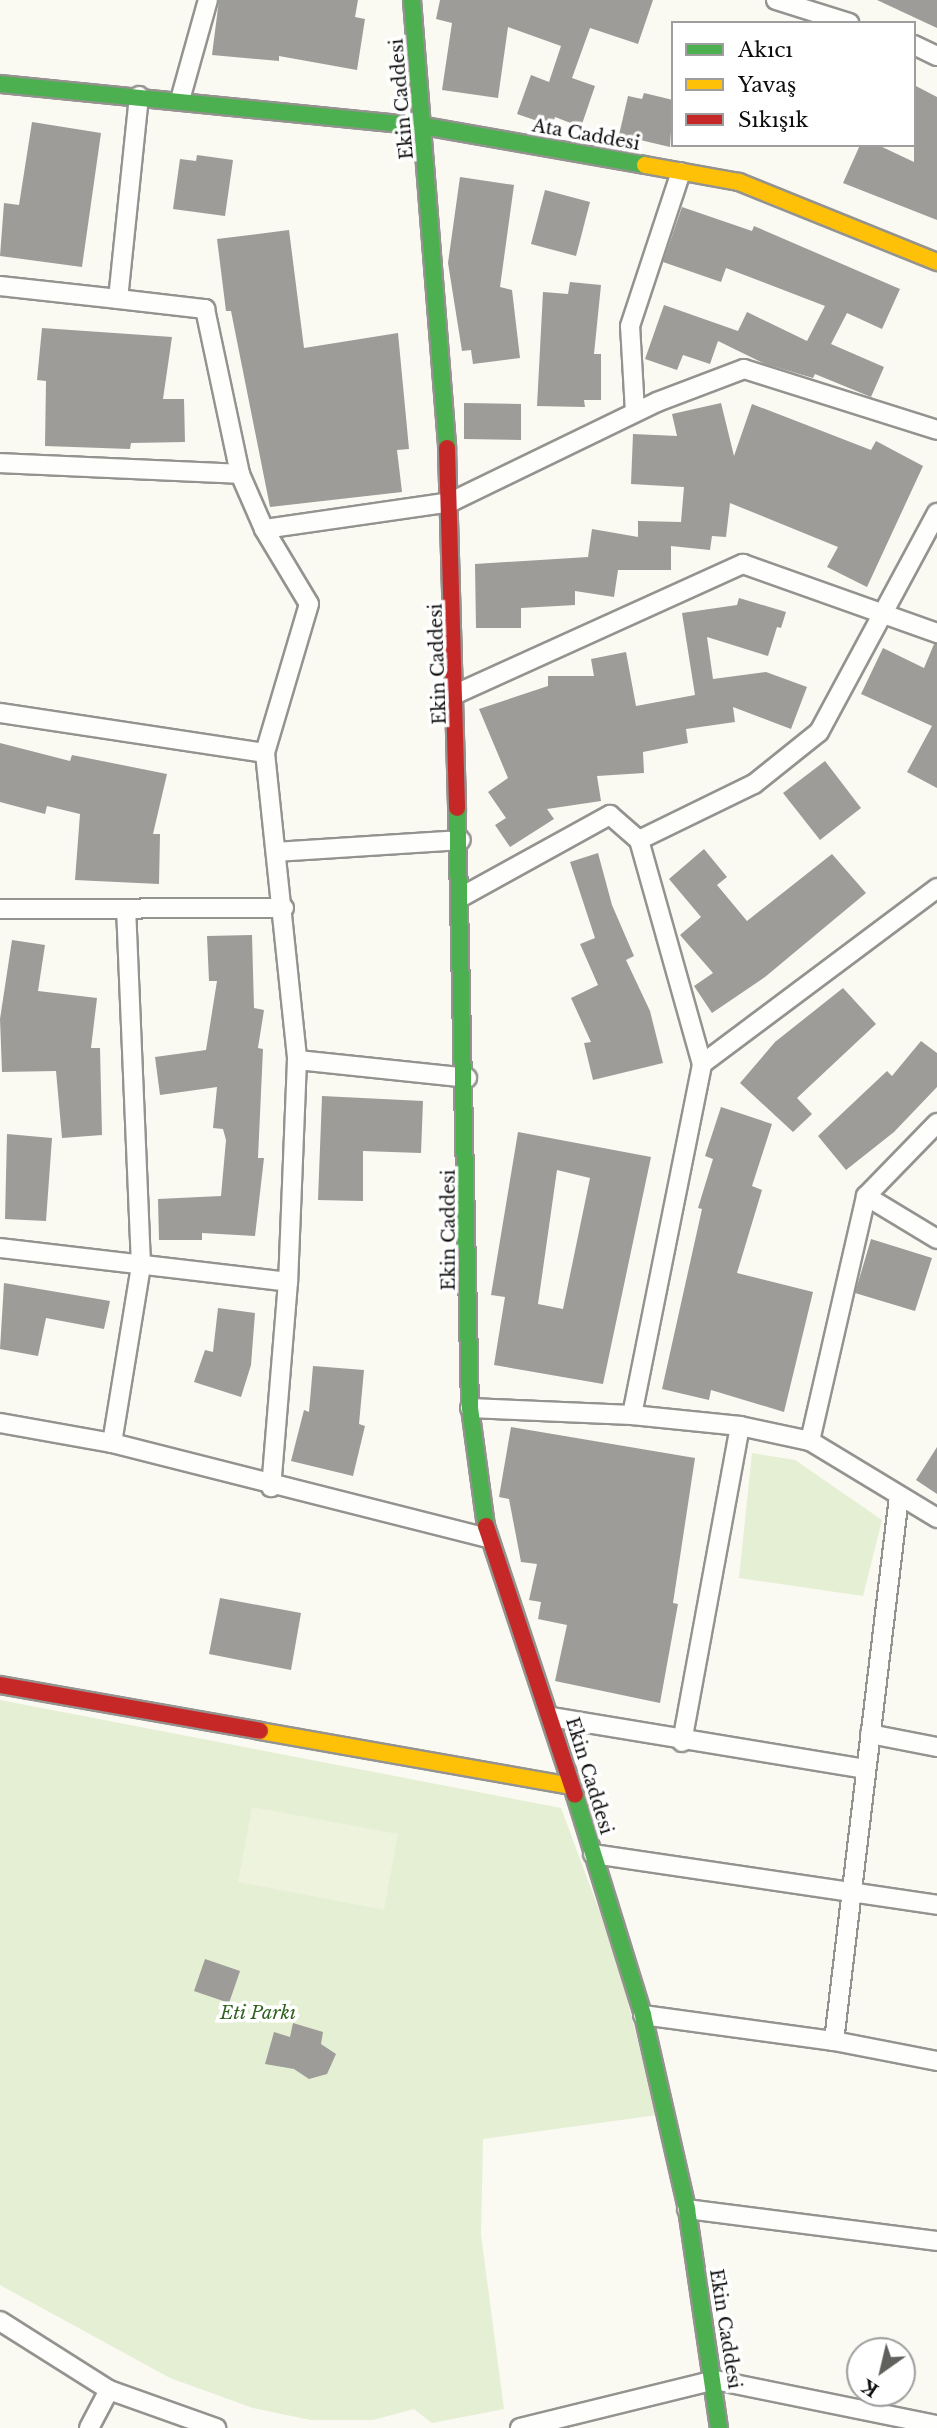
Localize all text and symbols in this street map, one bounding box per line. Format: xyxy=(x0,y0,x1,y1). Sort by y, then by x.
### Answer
legend xyxy=(671,21,916,147)
text: Akıcı xyxy=(738,37,793,63)
street label: Ekin Caddesi xyxy=(386,38,418,160)
text: Yavaş xyxy=(738,72,796,98)
text: Sıkışık xyxy=(738,107,808,133)
street label: Ata Caddesi xyxy=(530,115,642,155)
street label: Ekin Caddesi xyxy=(425,603,451,725)
street label: Ekin Caddesi xyxy=(438,1169,460,1291)
street label: Ekin Caddesi xyxy=(561,1715,617,1837)
park label: Eti Parkı xyxy=(220,2002,296,2024)
street label: Ekin Caddesi xyxy=(705,2267,745,2391)
north arrow xyxy=(846,2337,916,2407)
text: K xyxy=(857,2374,883,2402)

